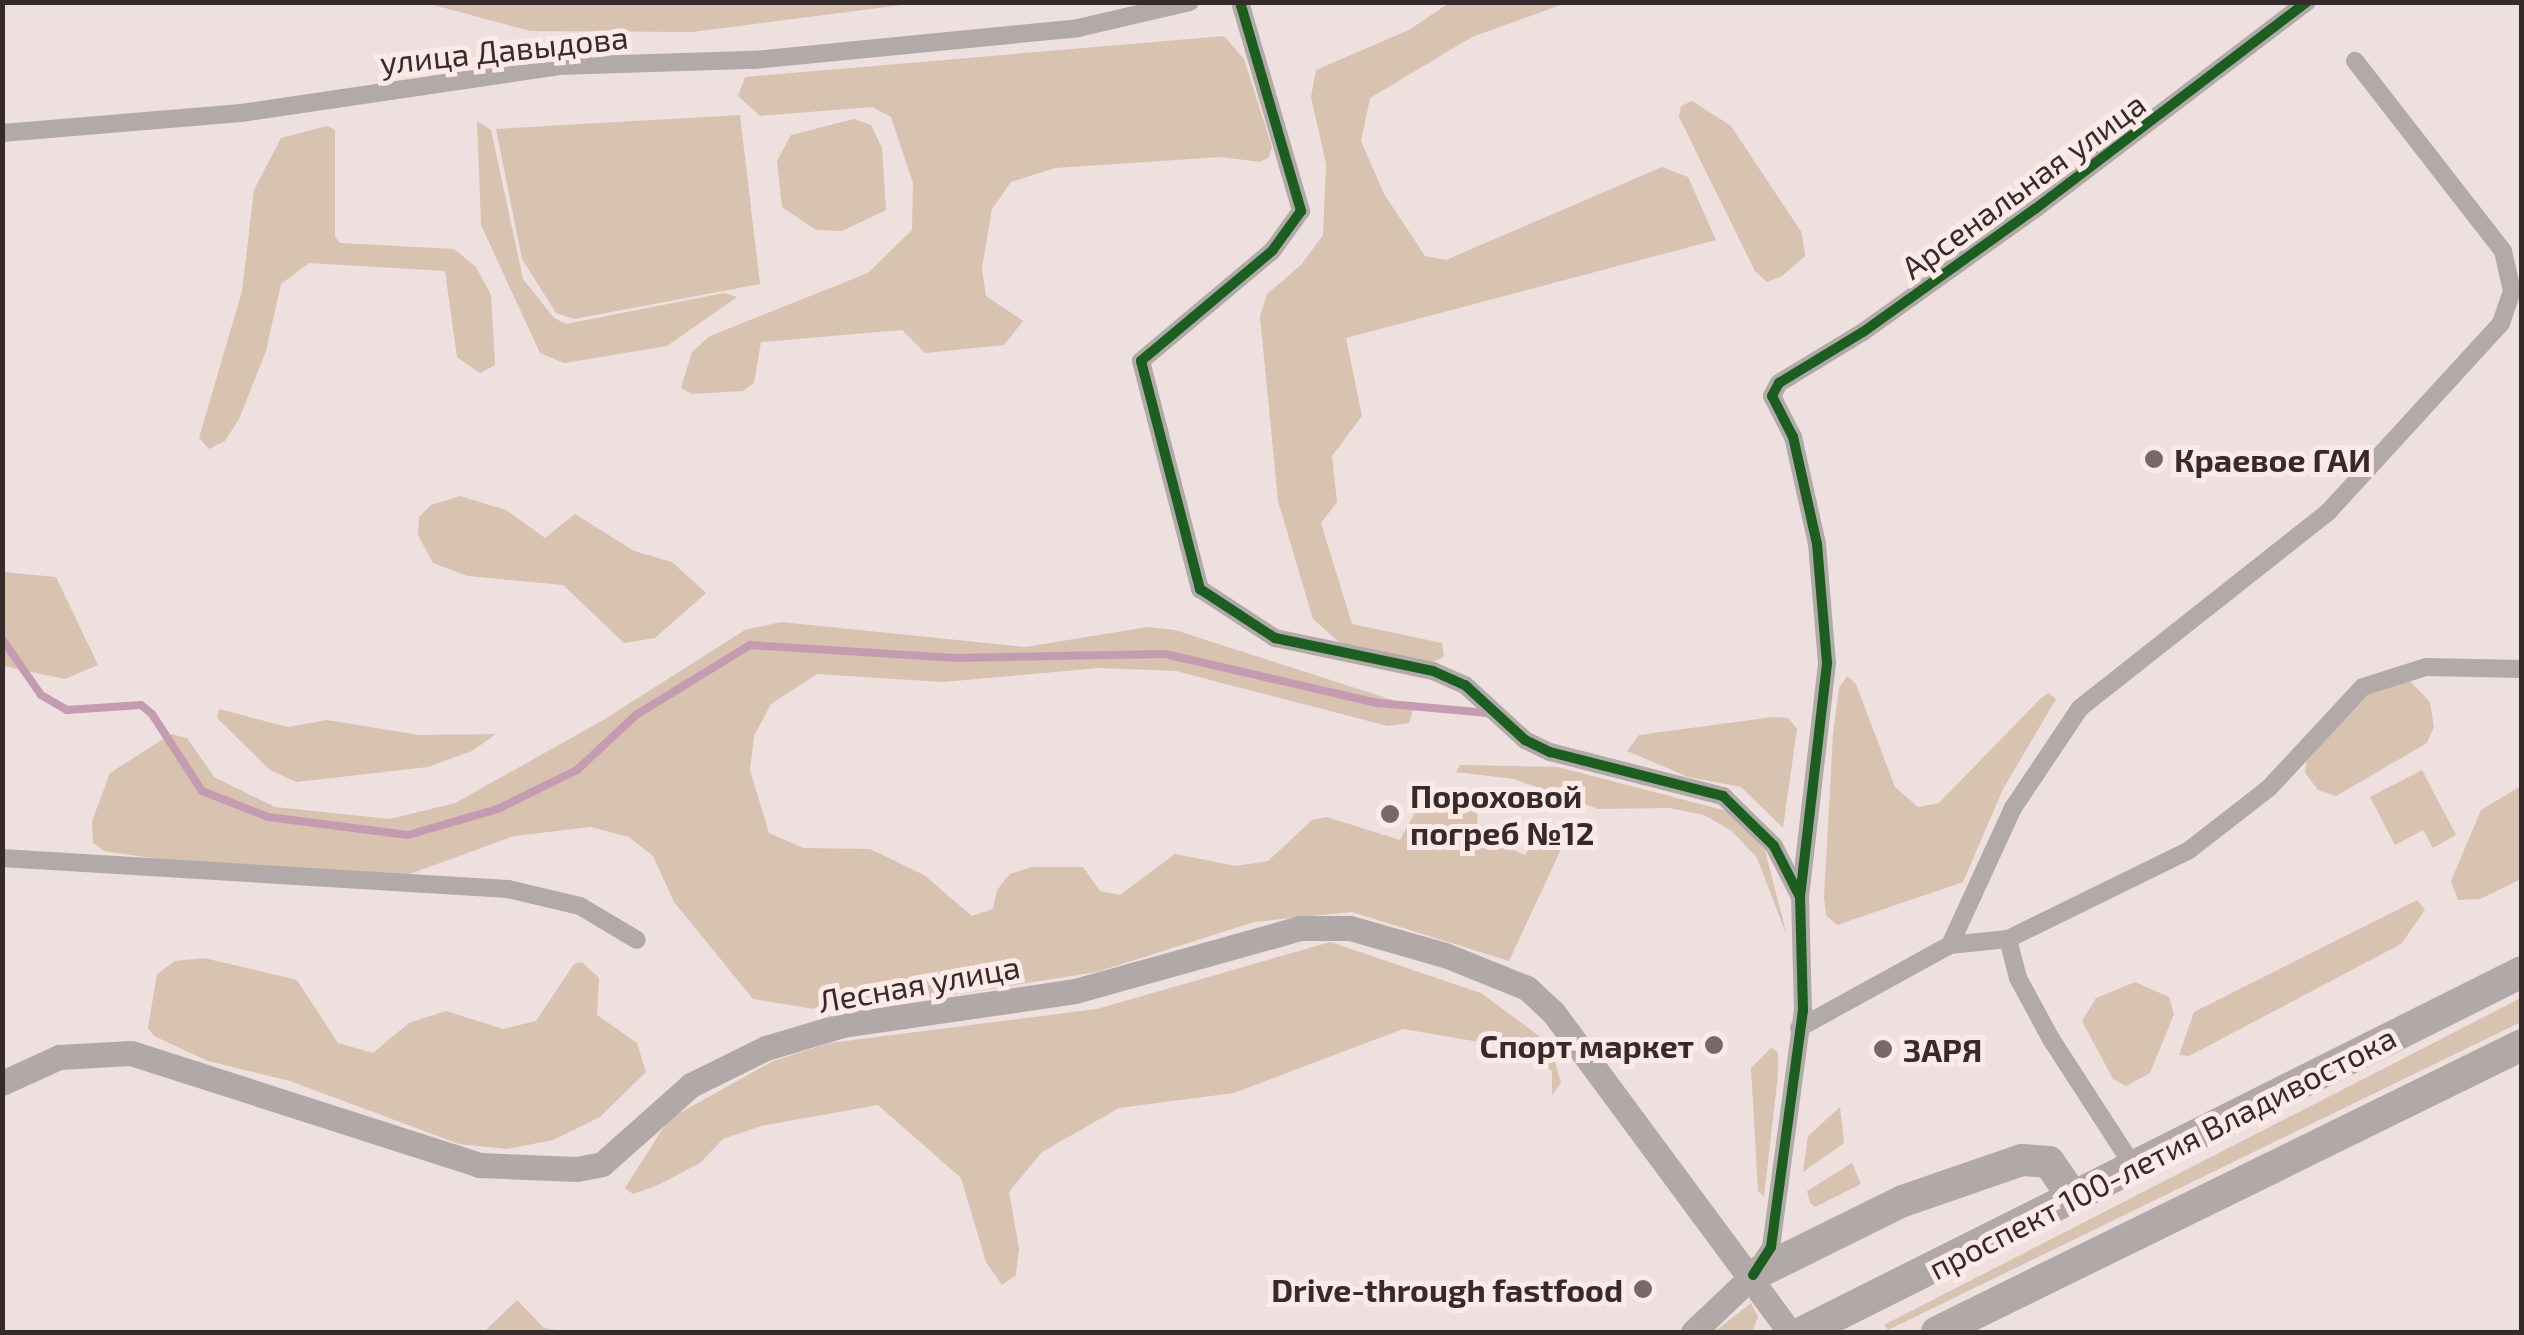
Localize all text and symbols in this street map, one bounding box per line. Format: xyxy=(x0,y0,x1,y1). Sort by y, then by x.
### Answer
street label: улица Давыдова xyxy=(378,17,630,81)
street label: Арсенальная улица xyxy=(1893,84,2153,286)
place label: Краевое ГАИ xyxy=(2174,440,2371,478)
marker: Краевое ГАИ xyxy=(2143,448,2165,470)
place label: Пороховой погреб №12 xyxy=(1410,777,1594,852)
marker: Пороховой погреб №12 xyxy=(1379,803,1401,825)
street label: Лесная улица xyxy=(815,946,1023,1020)
street label: проспект 100-летия Владивостока xyxy=(1922,1017,2402,1287)
place label: Спорт маркет xyxy=(1480,1026,1694,1064)
place label: ЗАРЯ xyxy=(1903,1030,1982,1068)
marker: Спорт маркет xyxy=(1703,1034,1725,1056)
marker: ЗАРЯ xyxy=(1872,1038,1894,1060)
place label: Drive-through fastfood xyxy=(1271,1270,1623,1308)
marker: Drive-through fastfood xyxy=(1632,1278,1654,1300)

